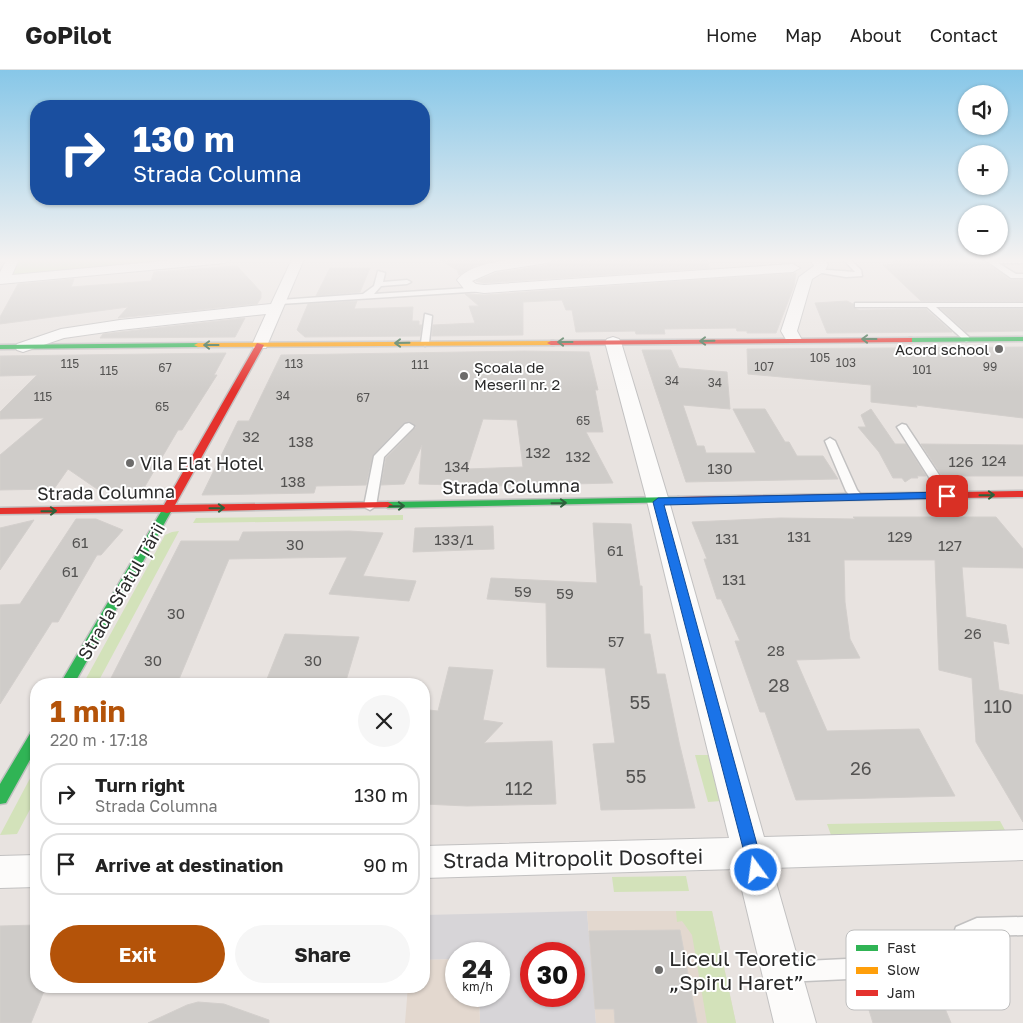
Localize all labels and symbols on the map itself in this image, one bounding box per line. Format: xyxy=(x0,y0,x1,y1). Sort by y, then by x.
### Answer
one-way arrow xyxy=(862,335,878,344)
one-way arrow xyxy=(699,336,716,346)
one-way arrow xyxy=(557,337,573,347)
one-way arrow xyxy=(394,338,410,348)
one-way arrow xyxy=(203,340,220,350)
place label: Acord school xyxy=(895,340,989,358)
marker: Acord school xyxy=(993,343,1005,355)
house number: 105 xyxy=(810,350,830,365)
house number: 103 xyxy=(836,355,856,370)
house number: 115 xyxy=(61,356,79,371)
house number: 113 xyxy=(285,356,303,371)
house number: 111 xyxy=(411,357,429,372)
place label: Școala de Meserii nr. 2 xyxy=(474,358,560,393)
house number: 107 xyxy=(754,359,774,374)
house number: 99 xyxy=(983,359,997,374)
house number: 67 xyxy=(158,360,172,375)
house number: 101 xyxy=(912,362,932,377)
house number: 115 xyxy=(100,363,118,378)
marker: Școala de Meserii nr. 2 xyxy=(458,370,470,382)
house number: 34 xyxy=(665,373,679,388)
house number: 34 xyxy=(708,375,722,390)
house number: 34 xyxy=(276,388,290,403)
house number: 115 xyxy=(34,389,52,404)
house number: 67 xyxy=(356,390,370,405)
house number: 65 xyxy=(155,399,169,414)
house number: 65 xyxy=(576,413,590,428)
house number: 32 xyxy=(242,427,260,445)
house number: 138 xyxy=(288,432,314,450)
house number: 132 xyxy=(526,443,550,461)
house number: 132 xyxy=(566,447,590,465)
house number: 124 xyxy=(981,451,1007,469)
place label: Vila Elat Hotel xyxy=(140,452,264,474)
house number: 126 xyxy=(948,452,974,470)
marker: Vila Elat Hotel xyxy=(124,457,136,469)
house number: 134 xyxy=(444,457,470,475)
house number: 130 xyxy=(707,459,733,477)
house number: 138 xyxy=(280,472,306,490)
street label: Strada Columna xyxy=(442,474,580,498)
pin xyxy=(926,475,968,517)
street label: Strada Columna xyxy=(37,480,175,504)
one-way arrow xyxy=(978,490,994,500)
one-way arrow xyxy=(551,498,567,508)
one-way arrow xyxy=(388,501,405,511)
one-way arrow xyxy=(209,504,225,513)
one-way arrow xyxy=(40,506,56,516)
street label: Strada Sfatul Țării xyxy=(73,518,170,664)
house number: 131 xyxy=(787,527,811,545)
house number: 129 xyxy=(887,527,913,545)
house number: 131 xyxy=(715,529,739,547)
house number: 133/1 xyxy=(434,530,474,548)
house number: 61 xyxy=(72,533,88,551)
house number: 30 xyxy=(286,535,304,553)
house number: 127 xyxy=(938,536,962,554)
house number: 61 xyxy=(607,541,623,559)
house number: 61 xyxy=(62,562,78,580)
house number: 131 xyxy=(722,570,746,588)
house number: 59 xyxy=(514,582,532,600)
house number: 59 xyxy=(556,584,574,602)
house number: 30 xyxy=(167,604,185,622)
house number: 26 xyxy=(964,624,982,642)
house number: 57 xyxy=(608,632,624,650)
house number: 28 xyxy=(767,641,785,659)
house number: 30 xyxy=(144,651,162,669)
house number: 30 xyxy=(304,651,322,669)
house number: 28 xyxy=(768,674,790,696)
house number: 55 xyxy=(630,691,650,713)
house number: 110 xyxy=(984,695,1012,717)
house number: 26 xyxy=(850,757,872,779)
house number: 55 xyxy=(626,765,646,787)
house number: 112 xyxy=(505,777,533,799)
street label: Strada Mitropolit Dosoftei xyxy=(443,843,703,873)
position arrow xyxy=(729,843,781,895)
legend xyxy=(846,930,1010,1010)
text: Fast xyxy=(887,939,916,956)
speed limit sign: 30 xyxy=(520,942,585,1007)
place label: Liceul Teoretic „Spiru Haret” xyxy=(669,945,816,995)
text: Slow xyxy=(887,961,920,978)
marker: Liceul Teoretic „Spiru Haret” xyxy=(653,964,665,976)
text: Jam xyxy=(887,984,915,1001)

